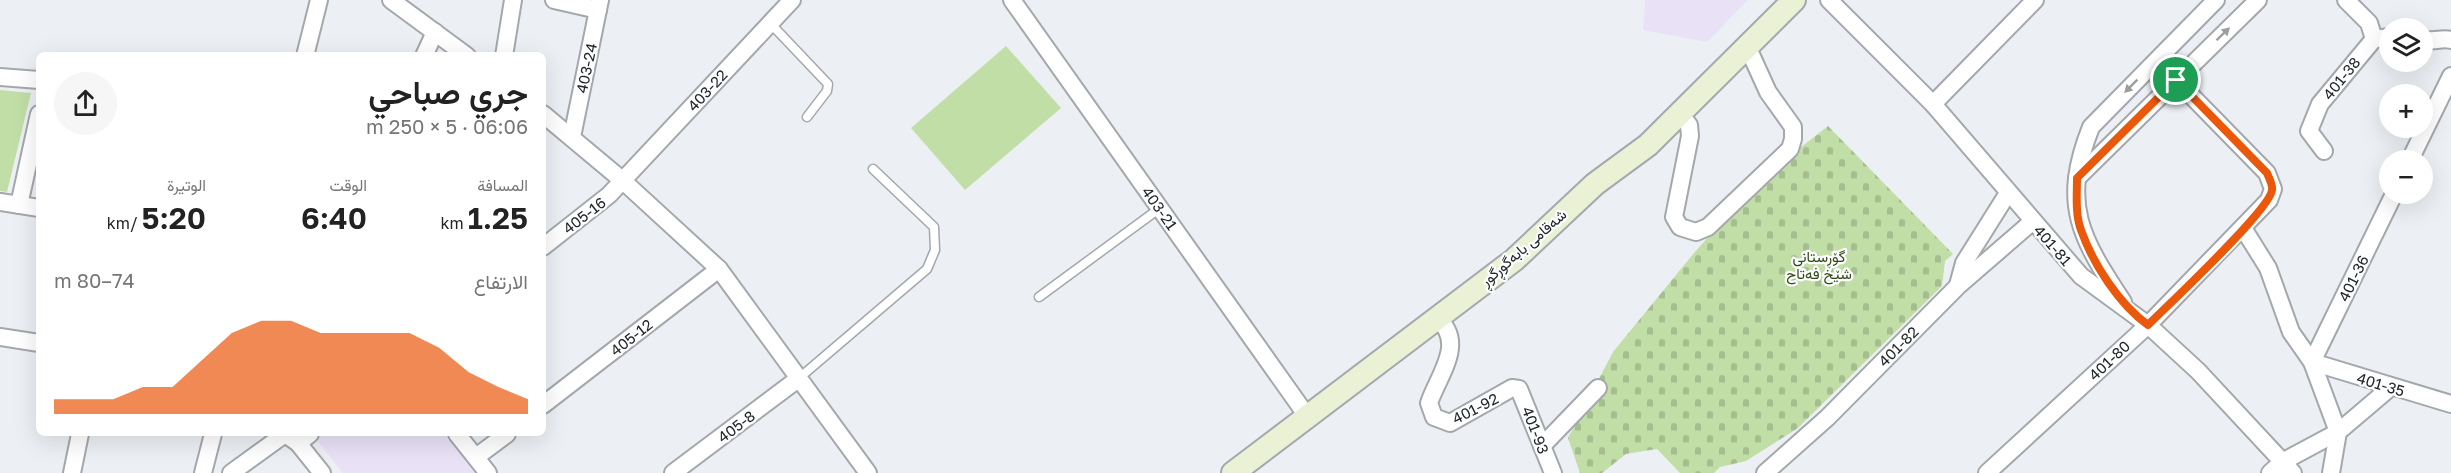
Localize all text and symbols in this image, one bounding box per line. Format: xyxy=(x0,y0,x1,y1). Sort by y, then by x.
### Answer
map controls xyxy=(2379,18,2433,204)
button: layers xyxy=(2379,18,2433,72)
one-way arrow xyxy=(2216,27,2231,41)
street label: 403-24 xyxy=(572,41,600,95)
street label: 401-38 xyxy=(2318,53,2364,103)
pin xyxy=(2150,54,2201,105)
icon: arrive xyxy=(2159,63,2192,96)
street label: 403-22 xyxy=(683,65,731,115)
button: share xyxy=(54,72,117,135)
text: جري صباحي xyxy=(368,72,528,111)
one-way arrow xyxy=(2124,79,2138,94)
button: + xyxy=(2379,84,2433,138)
text: 06:06 · 5 × 250 m xyxy=(366,114,528,138)
button: − xyxy=(2379,150,2433,204)
text: الوتيرة xyxy=(167,175,206,195)
text: الوقت xyxy=(329,175,367,195)
text: المسافة xyxy=(477,175,528,195)
street label: 403-21 xyxy=(1139,183,1181,233)
street label: 405-16 xyxy=(559,193,609,237)
text: 5:20 xyxy=(142,200,206,236)
text: 6:40 xyxy=(301,200,367,236)
text: 1.25 xyxy=(468,200,528,236)
street label: شەقامی بابەگوڕگوڕ xyxy=(1475,205,1573,293)
text: /km xyxy=(107,213,142,233)
text: km xyxy=(440,213,468,233)
street label: 401-81 xyxy=(2031,221,2075,269)
park label: گۆڕستانی شێخ فەتاح xyxy=(1786,247,1852,285)
street label: 401-36 xyxy=(2334,252,2372,304)
text: 74–80 m xyxy=(54,268,135,292)
text: الارتفاع xyxy=(474,269,528,293)
street label: 405-12 xyxy=(606,315,656,359)
street label: 401-82 xyxy=(1874,322,1922,370)
street label: 401-80 xyxy=(2085,336,2133,384)
street label: 401-35 xyxy=(2355,368,2407,400)
street label: 401-92 xyxy=(1449,389,1501,427)
street label: 401-93 xyxy=(1519,404,1553,456)
street label: 405-8 xyxy=(714,406,758,446)

